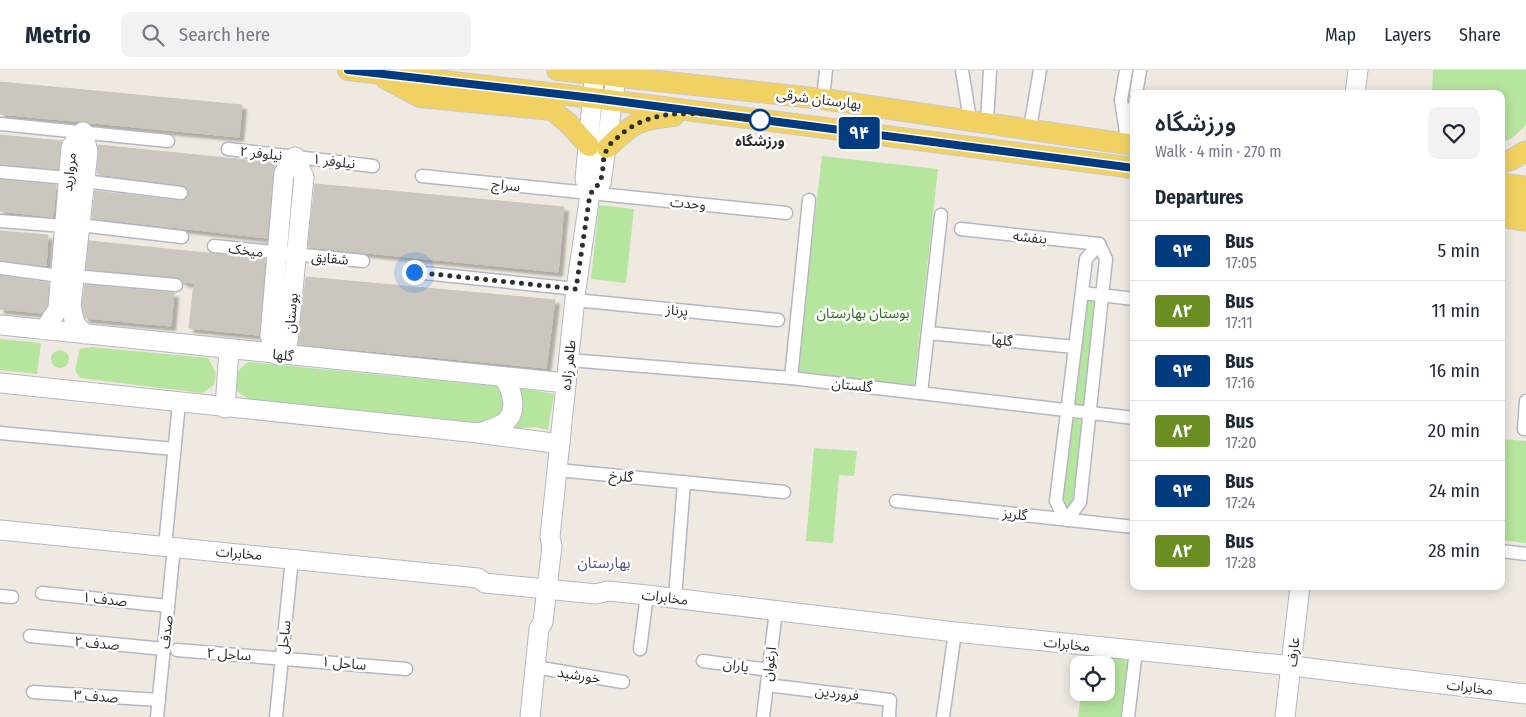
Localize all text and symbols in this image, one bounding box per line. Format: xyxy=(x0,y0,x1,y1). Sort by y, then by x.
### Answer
search box xyxy=(121,12,471,57)
text: Metrio xyxy=(25,21,91,49)
icon: search xyxy=(139,21,167,49)
text: Search here xyxy=(179,23,270,46)
text: Map xyxy=(1325,24,1356,46)
text: Layers xyxy=(1384,24,1431,46)
text: Share xyxy=(1459,24,1501,46)
street label: بهارستان شرقی xyxy=(775,86,863,113)
button: heart xyxy=(1428,107,1480,159)
marker: ورزشگاه xyxy=(749,109,771,131)
text: ورزشگاه xyxy=(1155,109,1236,137)
line badge: ۹۴ xyxy=(836,117,882,149)
text: ۹۴ xyxy=(849,122,869,144)
place label: ورزشگاه xyxy=(735,133,785,150)
text: Walk · 4 min · 270 m xyxy=(1155,142,1282,161)
street label: نیلوفر ۲ xyxy=(239,143,283,164)
street label: نیلوفر ۱ xyxy=(312,150,356,173)
street label: مروارید xyxy=(59,152,80,192)
street label: سراج xyxy=(491,176,521,197)
text: Departures xyxy=(1155,186,1243,209)
street label: وحدت xyxy=(669,193,707,214)
street label: بنفشه xyxy=(1012,227,1048,248)
text: Bus xyxy=(1225,230,1254,253)
text: 5 min xyxy=(1437,239,1480,262)
street label: میخک xyxy=(227,240,264,261)
text: ۹۴ xyxy=(1172,240,1193,262)
street label: شقایق xyxy=(310,248,349,270)
text: 17:05 xyxy=(1225,253,1257,272)
your location xyxy=(402,260,427,285)
text: Bus xyxy=(1225,290,1254,313)
street label: بوستان xyxy=(281,292,302,334)
text: 11 min xyxy=(1432,299,1480,322)
text: ۸۲ xyxy=(1172,300,1193,322)
street label: پرناز xyxy=(664,301,689,321)
park label: بوستان بهارستان xyxy=(816,305,910,322)
text: 17:11 xyxy=(1225,313,1253,332)
street label: گلها xyxy=(991,331,1013,350)
street label: طاهر زاده xyxy=(557,339,580,391)
street label: گلها xyxy=(272,346,295,365)
text: Bus xyxy=(1225,350,1254,373)
text: 16 min xyxy=(1429,359,1480,382)
text: ۹۴ xyxy=(1172,360,1193,382)
text: 17:16 xyxy=(1225,373,1255,392)
street label: گلستان xyxy=(831,375,873,396)
text: Bus xyxy=(1225,410,1254,433)
text: 20 min xyxy=(1428,419,1480,442)
text: ۸۲ xyxy=(1172,420,1193,442)
text: 17:20 xyxy=(1225,433,1257,452)
street label: گلرخ xyxy=(608,467,634,488)
text: Bus xyxy=(1225,470,1254,493)
text: 24 min xyxy=(1429,479,1480,502)
text: ۹۴ xyxy=(1172,480,1193,502)
text: 17:24 xyxy=(1225,493,1256,512)
street label: گلریز xyxy=(1001,505,1028,524)
text: Bus xyxy=(1225,530,1254,553)
text: 28 min xyxy=(1428,539,1480,562)
text: ۸۲ xyxy=(1172,540,1193,562)
street label: مخابرات xyxy=(215,543,263,564)
text: 17:28 xyxy=(1225,553,1256,572)
district label: بهارستان xyxy=(577,554,631,572)
street label: مخابرات xyxy=(641,586,689,609)
street label: صدف ۱ xyxy=(82,589,129,610)
street label: صدف xyxy=(156,614,177,650)
street label: ساحل xyxy=(274,619,295,655)
street label: صدف ۲ xyxy=(74,633,121,654)
street label: مخابرات xyxy=(1043,634,1091,655)
street label: عارف xyxy=(1283,636,1303,668)
street label: ساحل ۲ xyxy=(206,644,252,665)
street label: ارغوان xyxy=(759,646,780,682)
street label: ساحل ۱ xyxy=(321,653,367,674)
street label: یاران xyxy=(722,655,750,676)
map controls xyxy=(1070,656,1115,701)
button: locate xyxy=(1070,656,1115,701)
street label: خورشید xyxy=(556,664,602,687)
street label: مخابرات xyxy=(1446,676,1494,699)
street label: فروردین xyxy=(814,682,860,705)
street label: صدف ۳ xyxy=(73,686,119,707)

